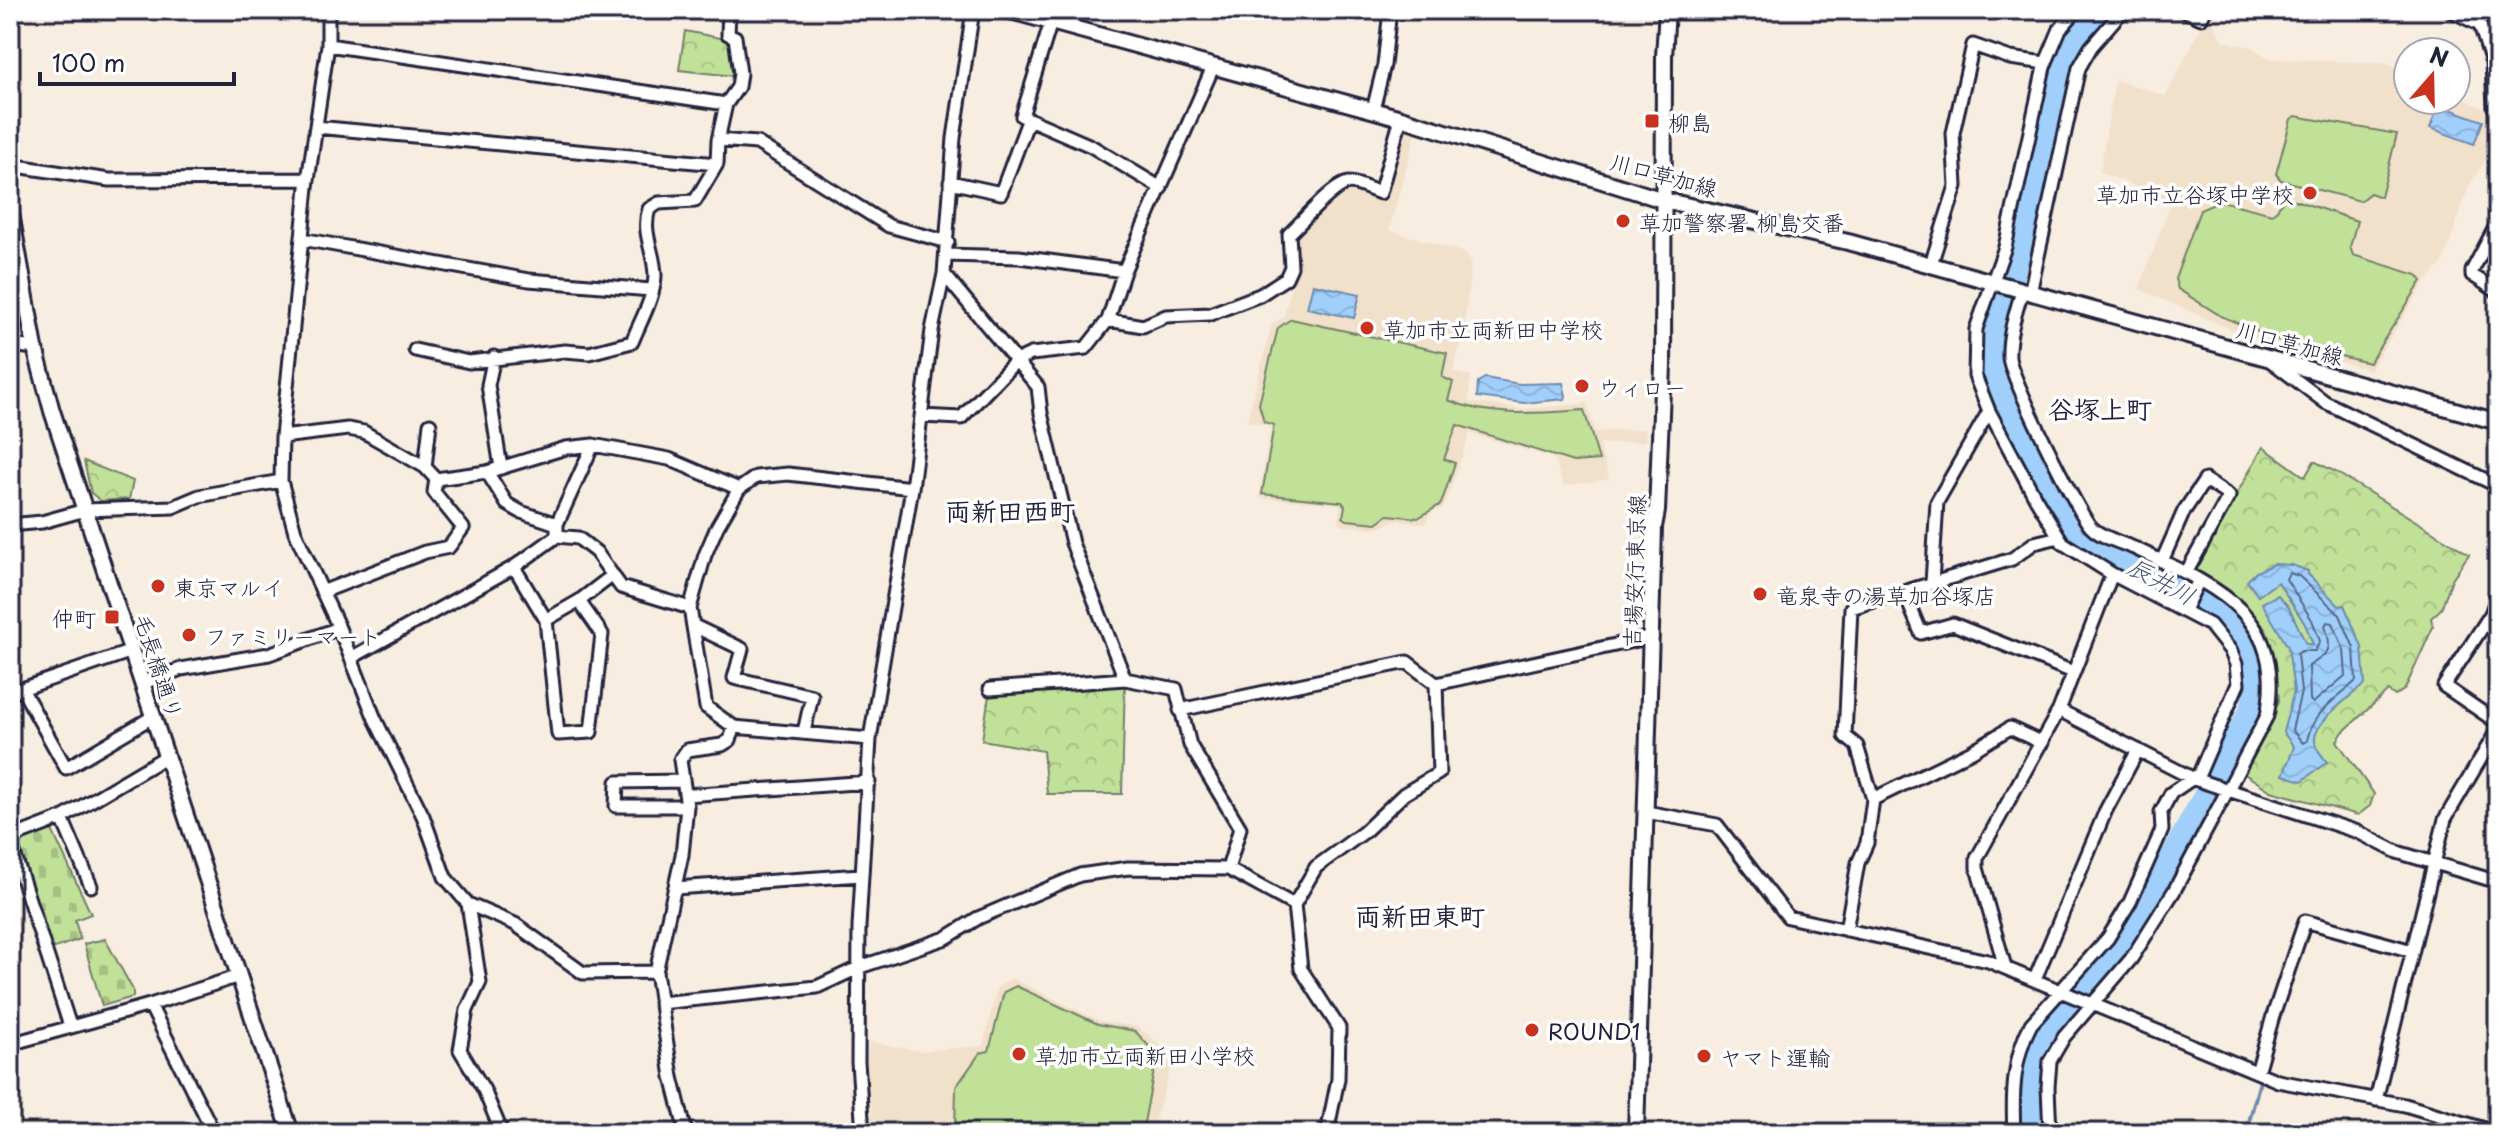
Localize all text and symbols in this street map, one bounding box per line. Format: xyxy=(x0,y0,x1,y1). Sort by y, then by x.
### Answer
scale bar xyxy=(40,36,234,86)
north arrow xyxy=(2392,36,2472,116)
text: N xyxy=(2426,37,2453,74)
text: 100 m xyxy=(52,44,125,80)
place label: 柳島 xyxy=(1668,105,1712,138)
marker: 柳島 xyxy=(1643,112,1661,130)
street label: 川口草加線 xyxy=(1607,144,1721,204)
place label: 草加市立谷塚中学校 xyxy=(2096,177,2294,210)
marker: 草加市立谷塚中学校 xyxy=(2301,184,2319,202)
place label: 草加警察署 柳島交番 xyxy=(1639,205,1844,238)
marker: 草加警察署 柳島交番 xyxy=(1614,212,1632,230)
place label: 草加市立両新田中学校 xyxy=(1383,312,1603,345)
street label: 川口草加線 xyxy=(2233,312,2347,372)
marker: 草加市立両新田中学校 xyxy=(1358,319,1376,337)
place label: ウィロー xyxy=(1598,370,1686,403)
marker: ウィロー xyxy=(1573,377,1591,395)
district label: 谷塚上町 xyxy=(2048,389,2152,428)
district label: 両新田西町 xyxy=(945,491,1075,530)
street label: 吉場安行東京線 xyxy=(1614,493,1652,649)
water label: 辰井川 xyxy=(2122,547,2202,613)
place label: 東京マルイ xyxy=(174,570,284,603)
marker: 東京マルイ xyxy=(149,577,167,595)
place label: 竜泉寺の湯草加谷塚店 xyxy=(1776,578,1996,611)
marker: 竜泉寺の湯草加谷塚店 xyxy=(1751,585,1769,603)
place label: 仲町 xyxy=(52,601,96,634)
marker: 仲町 xyxy=(103,608,121,626)
street label: 毛長橋通り xyxy=(127,609,193,723)
place label: ファミリーマート xyxy=(205,619,381,652)
marker: ファミリーマート xyxy=(180,626,198,644)
district label: 両新田東町 xyxy=(1355,896,1485,935)
place label: ROUND1 xyxy=(1548,1014,1640,1047)
marker: ROUND1 xyxy=(1523,1021,1541,1039)
place label: 草加市立両新田小学校 xyxy=(1035,1038,1255,1071)
place label: ヤマト運輸 xyxy=(1720,1040,1830,1073)
marker: 草加市立両新田小学校 xyxy=(1010,1045,1028,1063)
marker: ヤマト運輸 xyxy=(1695,1047,1713,1065)

